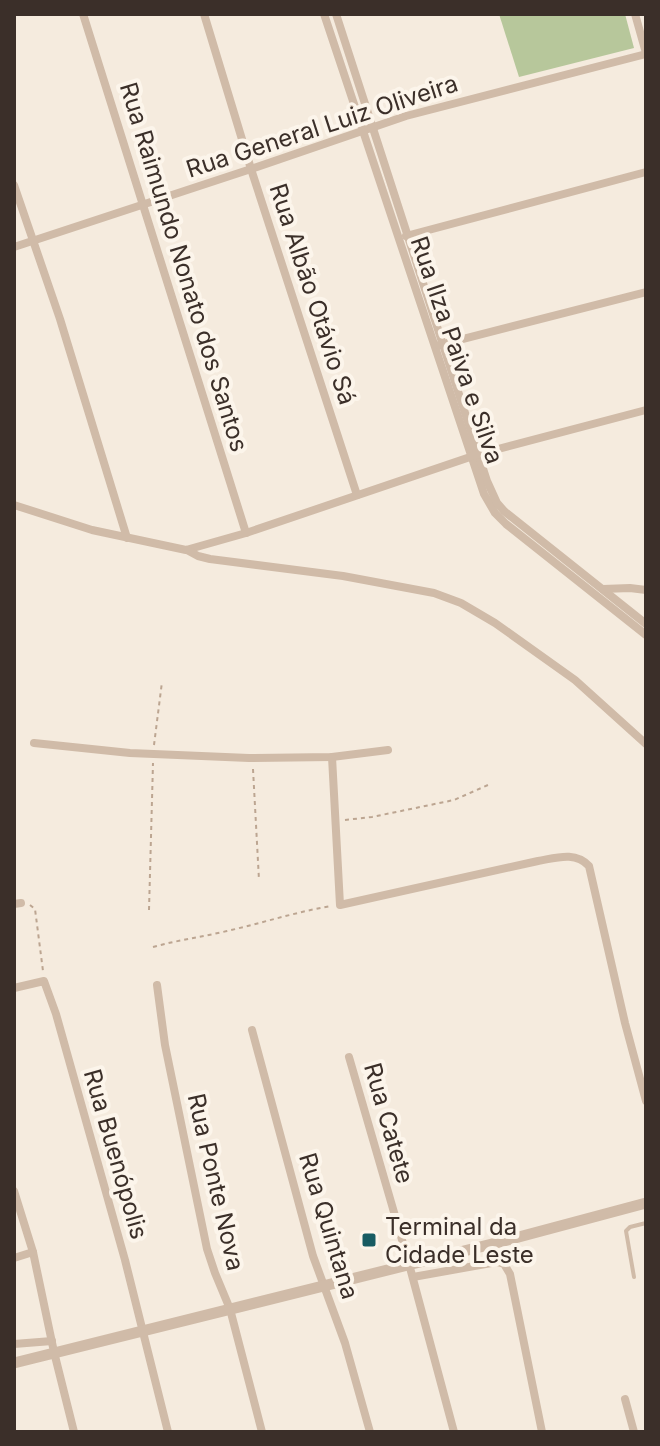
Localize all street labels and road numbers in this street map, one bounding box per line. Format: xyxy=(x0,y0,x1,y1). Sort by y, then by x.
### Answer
street label: Rua General Luiz Oliveira xyxy=(183,68,461,184)
street label: Rua Raimundo Nonato dos Santos xyxy=(114,79,254,455)
street label: Rua Albão Otávio Sá xyxy=(264,180,362,408)
street label: Rua Ilza Paiva e Silva xyxy=(404,233,510,467)
street label: Rua Catete xyxy=(358,1059,420,1187)
street label: Rua Buenópolis xyxy=(78,1066,154,1242)
street label: Rua Ponte Nova xyxy=(182,1091,250,1273)
street label: Rua Quintana xyxy=(293,1149,365,1303)

